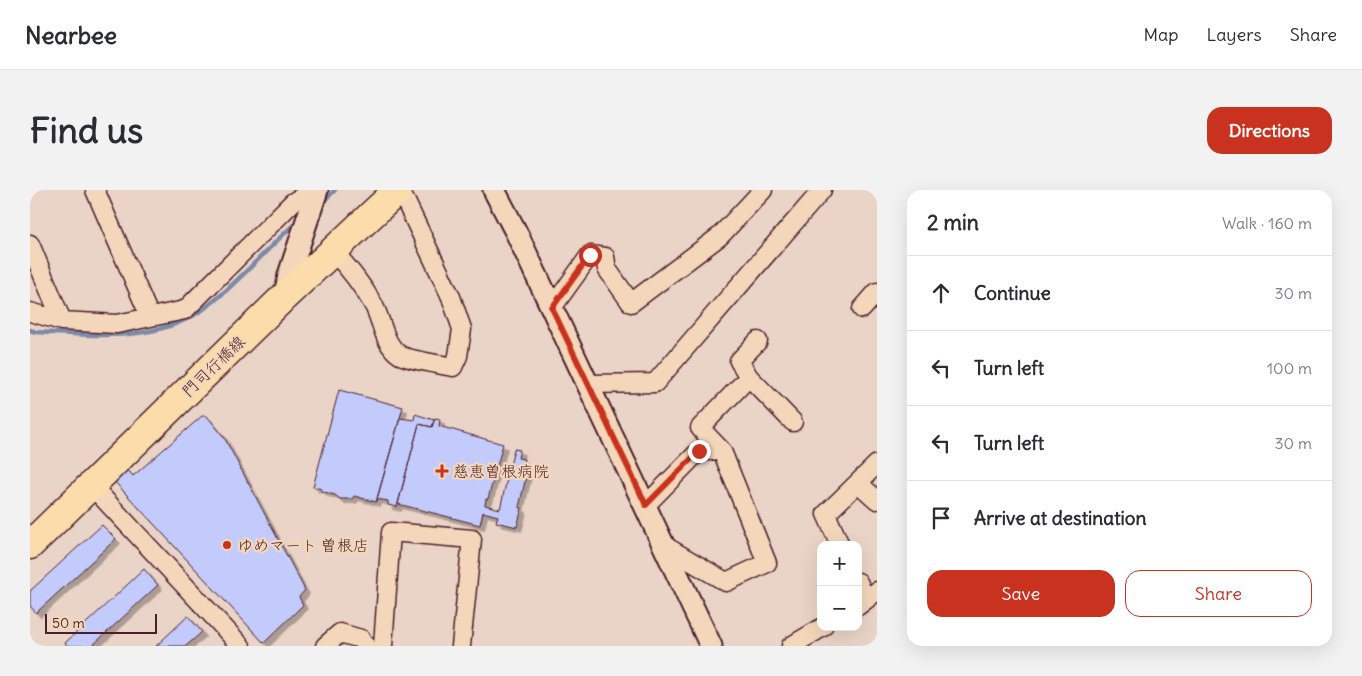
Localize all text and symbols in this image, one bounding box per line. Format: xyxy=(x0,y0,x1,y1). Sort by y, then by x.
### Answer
text: Nearbee xyxy=(25,20,117,50)
text: Map xyxy=(1143,23,1178,46)
text: Layers xyxy=(1206,23,1262,46)
text: Share xyxy=(1290,23,1337,46)
button: Directions xyxy=(1207,107,1332,154)
text: Find us xyxy=(30,108,143,152)
text: 2 min xyxy=(927,209,979,236)
text: Walk · 160 m xyxy=(1222,213,1312,233)
route start xyxy=(579,244,602,267)
icon: ahead xyxy=(927,279,955,307)
text: Continue xyxy=(974,281,1051,305)
text: 30 m xyxy=(1275,283,1312,303)
street label: 門司行橋線 xyxy=(177,331,249,401)
icon: left xyxy=(927,354,955,382)
text: Turn left xyxy=(974,356,1044,380)
text: 100 m xyxy=(1267,358,1312,378)
icon: left xyxy=(927,429,955,457)
text: Turn left xyxy=(974,431,1044,455)
text: 30 m xyxy=(1275,433,1312,453)
route end xyxy=(688,440,711,463)
place label: 慈恵曽根病院 xyxy=(453,461,549,481)
marker: 慈恵曽根病院 xyxy=(435,464,449,478)
icon: arrive xyxy=(927,504,955,532)
text: Arrive at destination xyxy=(974,506,1147,530)
place label: ゆめマート 曽根店 xyxy=(237,535,369,555)
marker: ゆめマート 曽根店 xyxy=(221,539,233,551)
map controls xyxy=(817,541,862,631)
button: + xyxy=(817,541,862,586)
button: Save xyxy=(927,570,1115,617)
button: Share xyxy=(1125,570,1312,617)
button: − xyxy=(817,586,862,631)
scale bar xyxy=(45,611,158,634)
text: 50 m xyxy=(52,614,85,632)

